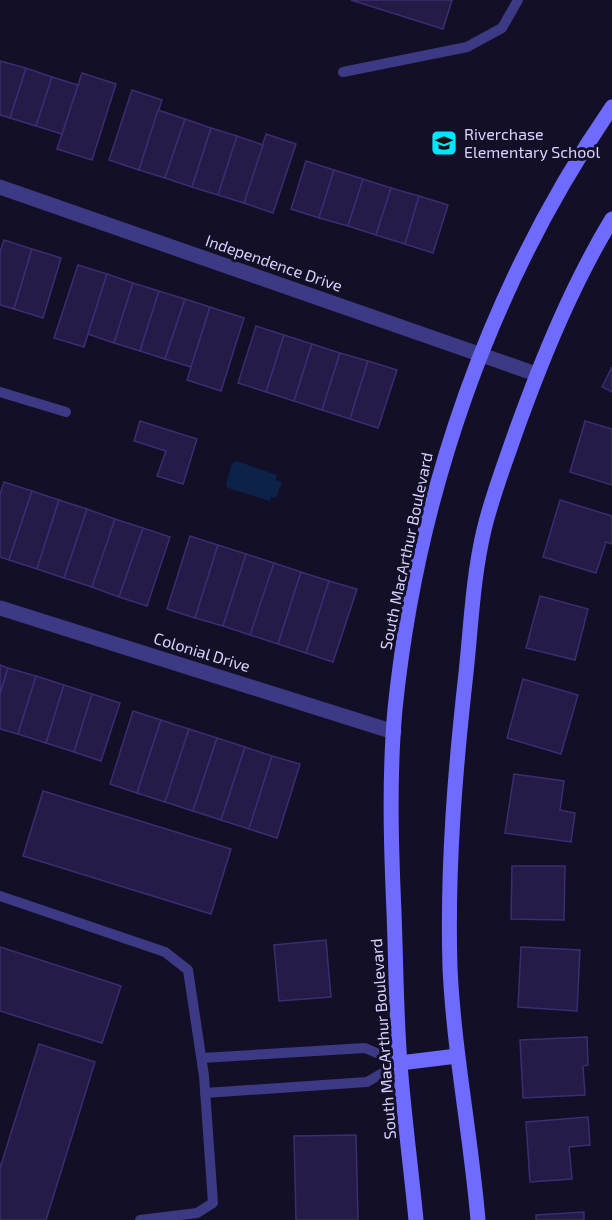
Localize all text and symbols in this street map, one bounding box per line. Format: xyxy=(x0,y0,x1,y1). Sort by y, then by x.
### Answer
place label: Riverchase Elementary School xyxy=(464,124,600,161)
school or university icon: Riverchase Elementary School xyxy=(429,128,459,158)
street label: Independence Drive xyxy=(203,230,345,295)
street label: South MacArthur Boulevard xyxy=(375,450,436,651)
street label: Colonial Drive xyxy=(152,628,253,675)
street label: South MacArthur Boulevard xyxy=(366,938,399,1140)

